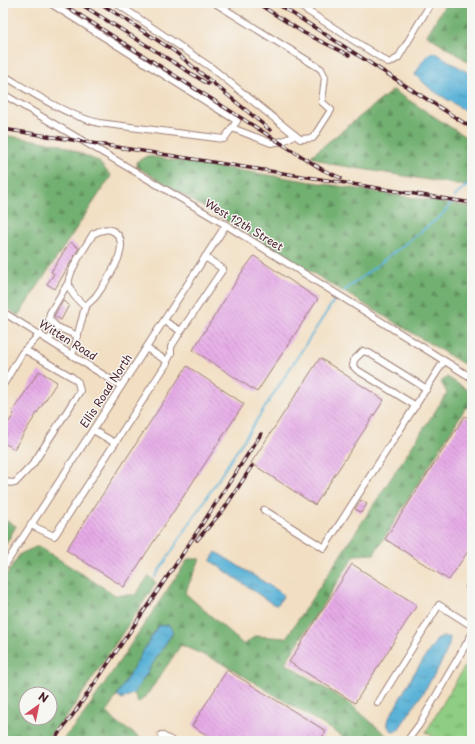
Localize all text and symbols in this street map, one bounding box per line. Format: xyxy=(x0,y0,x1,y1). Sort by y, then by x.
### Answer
street label: West 12th Street xyxy=(202,194,287,255)
street label: Witten Road xyxy=(36,315,101,364)
street label: Ellis Road North xyxy=(75,350,136,431)
north arrow xyxy=(18,686,58,726)
text: N xyxy=(35,688,52,707)

